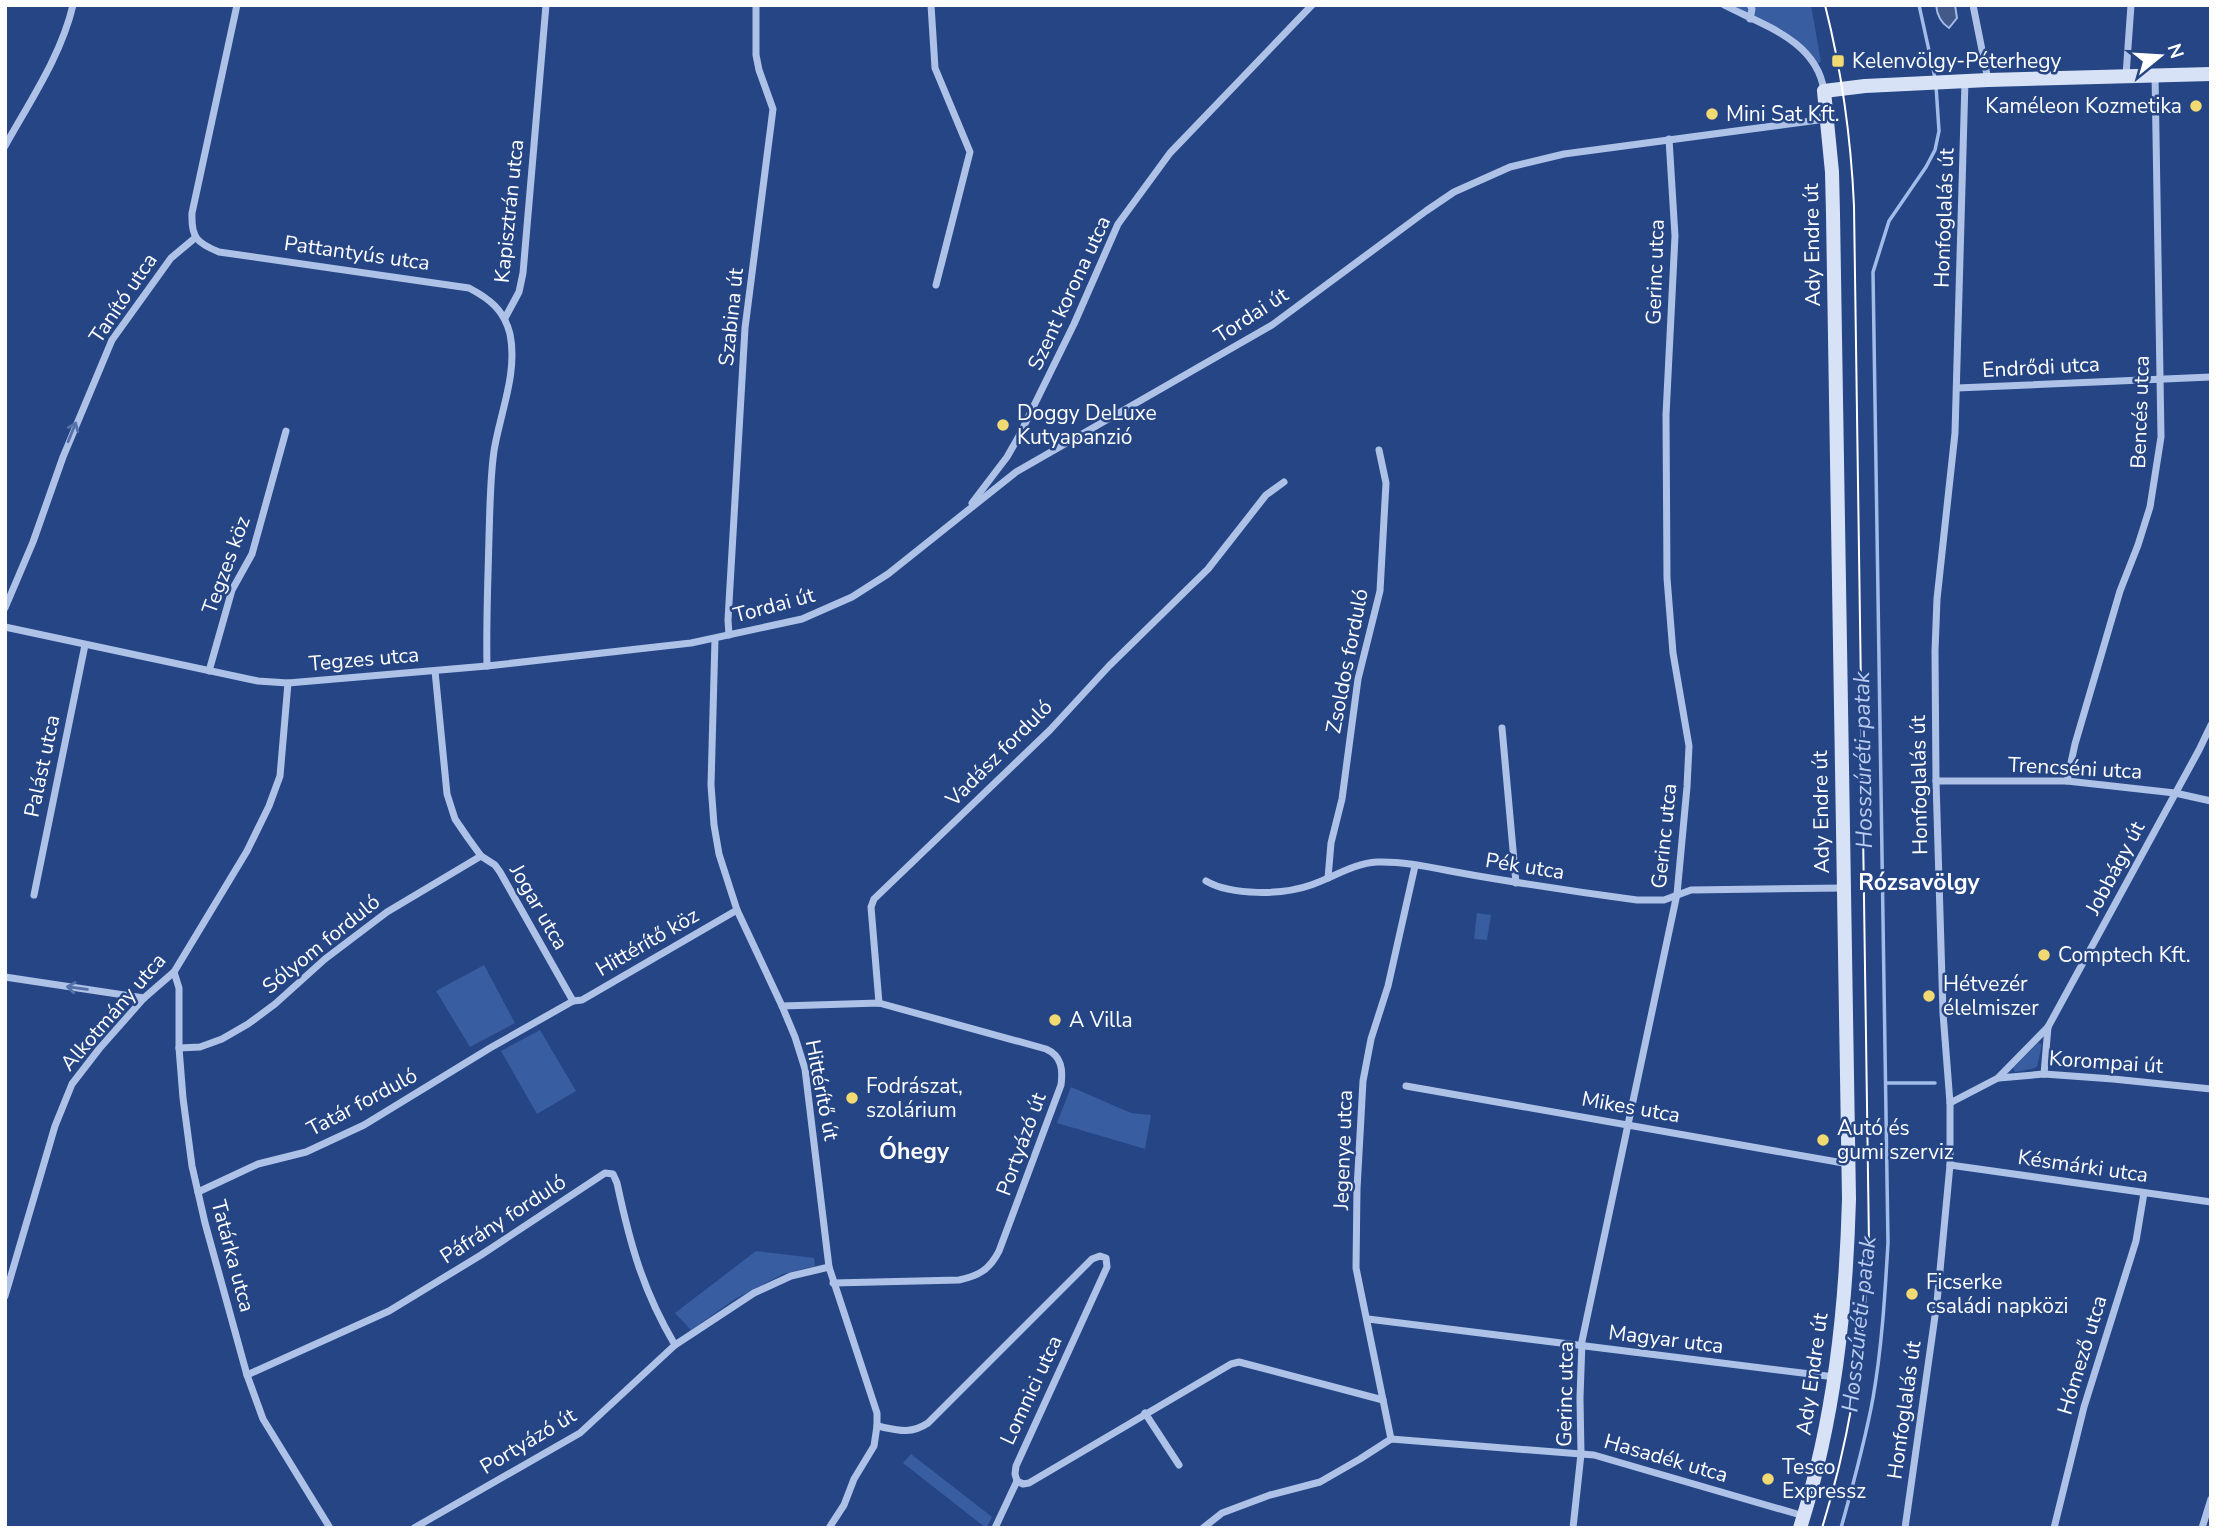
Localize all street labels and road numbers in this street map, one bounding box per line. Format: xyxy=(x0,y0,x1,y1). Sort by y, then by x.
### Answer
street label: Kapisztrán utca xyxy=(488,138,530,284)
street label: Honfoglalás út xyxy=(1928,147,1960,288)
street label: Ady Endre út xyxy=(1797,183,1827,307)
street label: Szent korona utca xyxy=(1021,211,1117,375)
street label: Gerinc utca xyxy=(1639,219,1671,325)
street label: Pattantyús utca xyxy=(282,229,432,277)
street label: Tanító utca xyxy=(83,247,163,349)
street label: Szabina út xyxy=(712,266,750,367)
street label: Tordai út xyxy=(1209,280,1294,349)
street label: Endrődi utca xyxy=(1981,350,2101,384)
street label: Bencés utca xyxy=(2124,355,2156,469)
street label: Tegzes köz xyxy=(195,512,257,618)
street label: Tordai út xyxy=(730,581,818,629)
street label: Zsoldos forduló xyxy=(1319,586,1375,736)
street label: Tegzes utca xyxy=(308,640,420,678)
street label: Vadász forduló xyxy=(939,693,1059,813)
street label: Palást utca xyxy=(18,712,66,820)
street label: Honfoglalás út xyxy=(1904,714,1934,855)
street label: Ady Endre út xyxy=(1806,750,1836,874)
street label: Trencséni utca xyxy=(2007,750,2143,786)
street label: Gerinc utca xyxy=(1645,782,1683,890)
street label: Jobbágy út xyxy=(2078,816,2152,920)
street label: Pék utca xyxy=(1483,846,1567,886)
street label: Jogar utca xyxy=(503,858,575,955)
street label: Sólyom forduló xyxy=(256,888,386,1000)
street label: Hittérítő köz xyxy=(590,901,704,983)
street label: Alkotmány utca xyxy=(54,947,172,1077)
street label: Hittérítő út xyxy=(799,1037,846,1143)
street label: Korompai út xyxy=(2048,1044,2165,1080)
street label: Tatár forduló xyxy=(302,1061,422,1143)
street label: Mikes utca xyxy=(1580,1085,1682,1129)
street label: Portyázó út xyxy=(989,1088,1053,1199)
street label: Jegenye utca xyxy=(1327,1089,1359,1212)
street label: Késmárki utca xyxy=(2016,1143,2150,1189)
street label: Páfrány forduló xyxy=(435,1168,571,1270)
street label: Tatárka utca xyxy=(205,1197,261,1315)
street label: Hómező utca xyxy=(2051,1292,2113,1418)
street label: Ady Endre út xyxy=(1790,1310,1835,1437)
street label: Magyar utca xyxy=(1607,1318,1725,1360)
street label: Lomnici utca xyxy=(993,1331,1069,1449)
street label: Honfoglalás út xyxy=(1880,1338,1928,1481)
street label: Gerinc utca xyxy=(1550,1341,1580,1447)
street label: Portyázó út xyxy=(475,1401,582,1481)
street label: Hasadék utca xyxy=(1601,1427,1731,1489)

